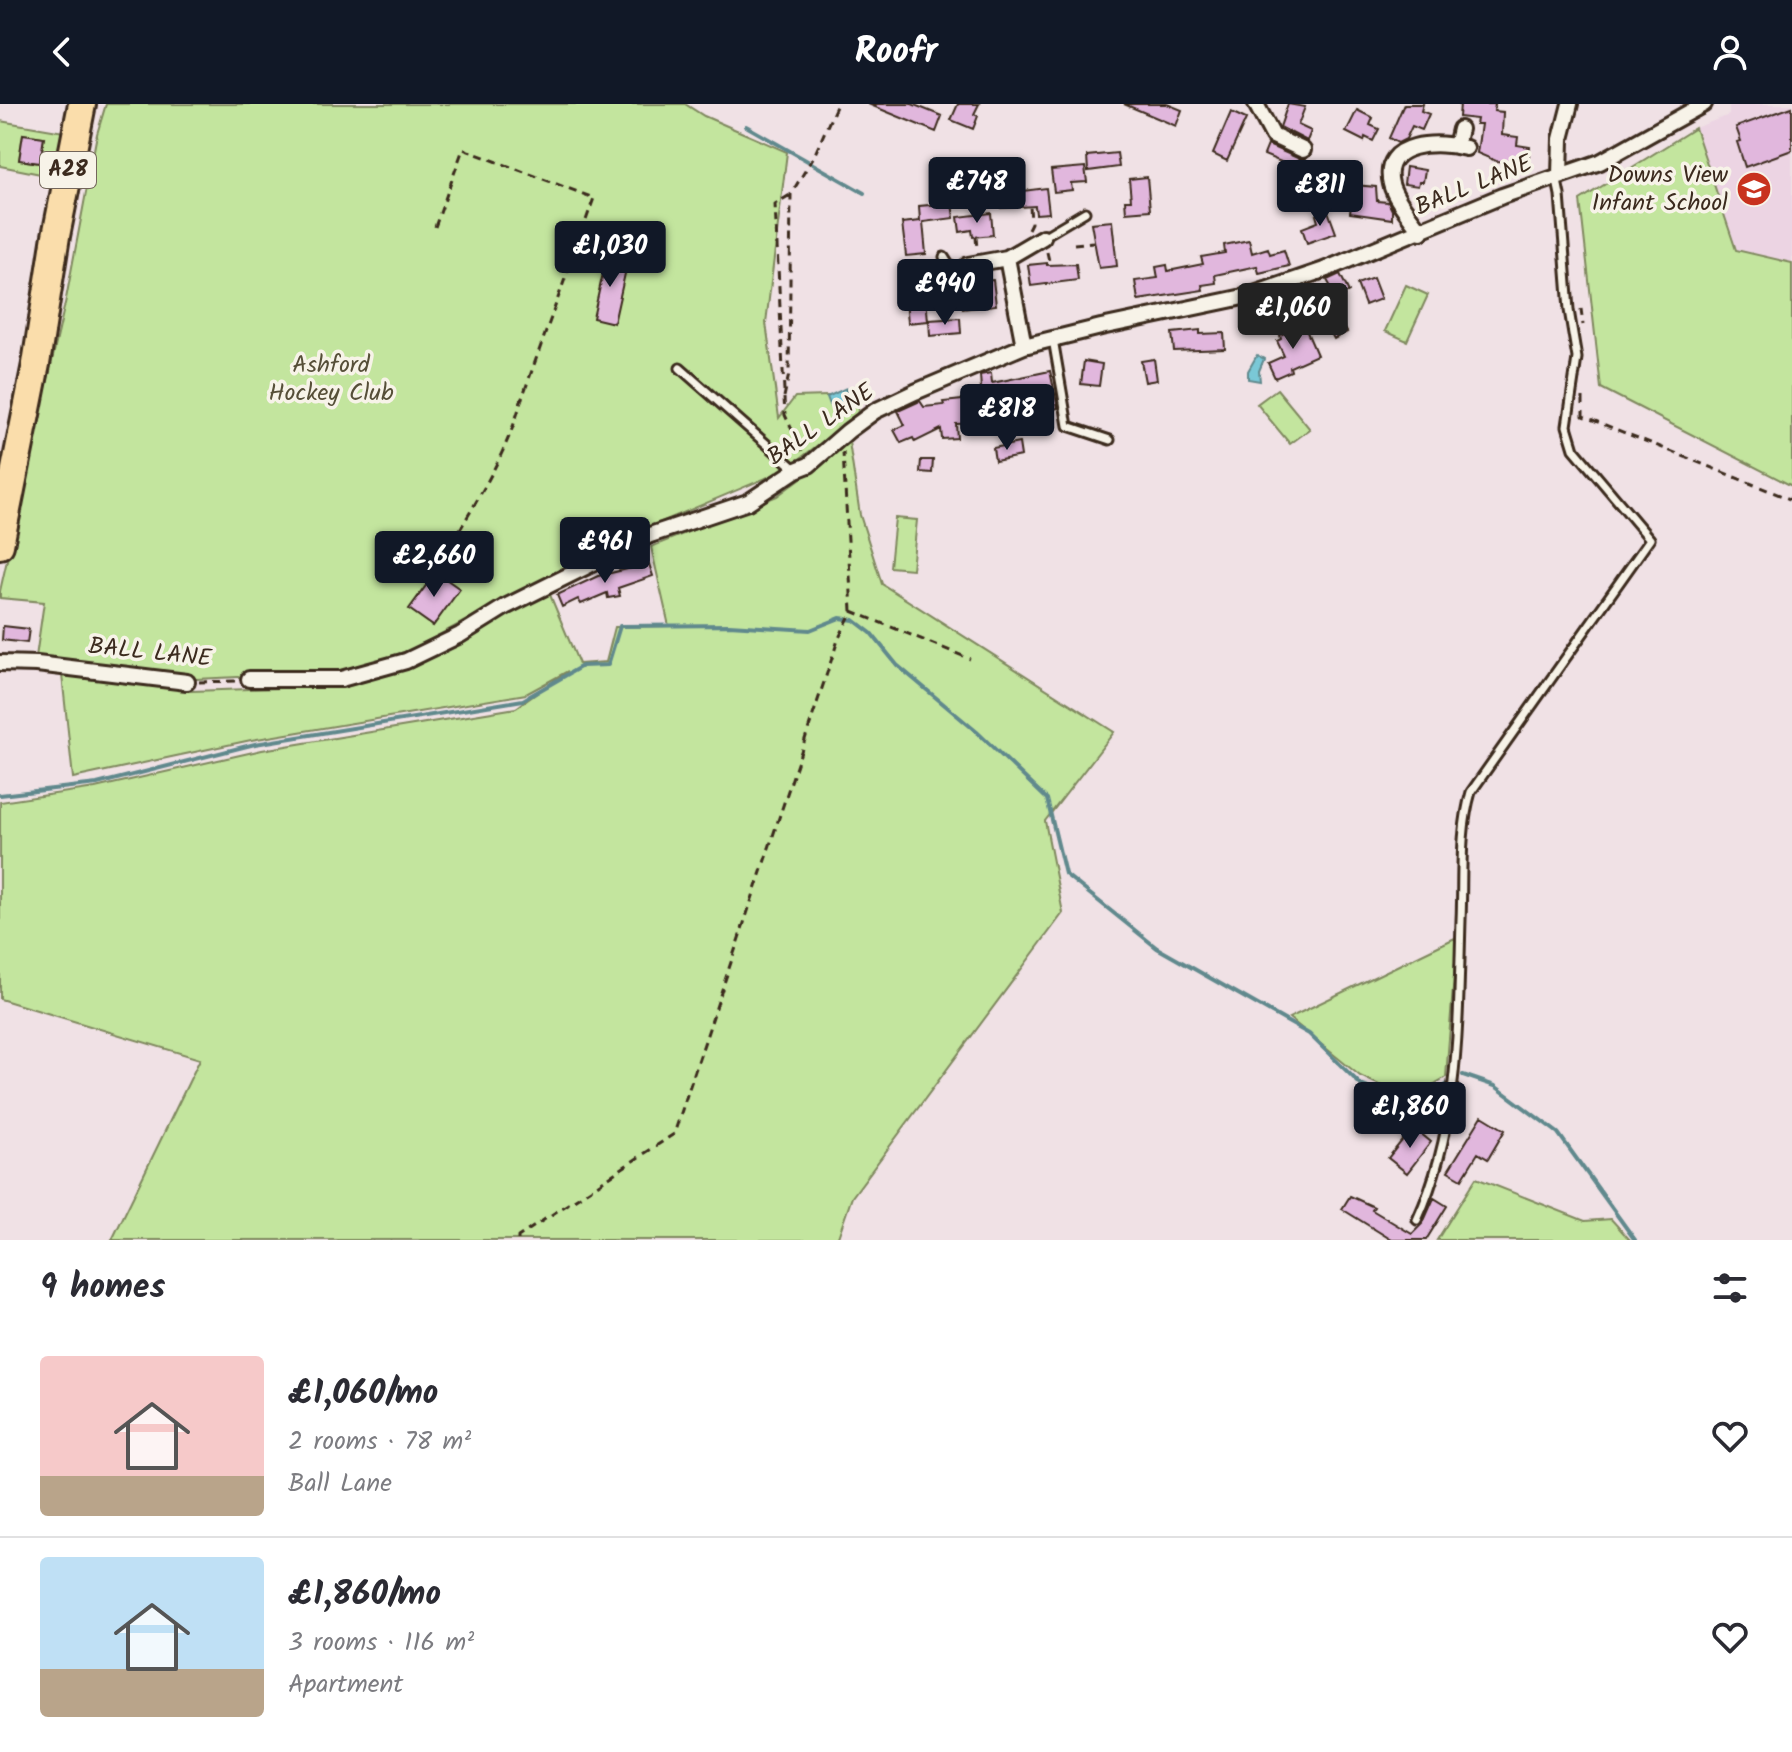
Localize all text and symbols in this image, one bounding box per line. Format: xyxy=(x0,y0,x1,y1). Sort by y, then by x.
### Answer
text: Roofr xyxy=(854,24,938,81)
icon: back xyxy=(40,30,84,74)
icon: person xyxy=(1708,30,1752,74)
street label: BALL LANE xyxy=(1409,144,1540,227)
road number: A28 xyxy=(40,152,96,188)
place label: Downs View Infant School xyxy=(1592,156,1729,223)
pin: £748 xyxy=(930,157,1024,225)
pin: £811 xyxy=(1273,160,1367,228)
text: £748 xyxy=(947,162,1007,204)
text: £811 xyxy=(1295,165,1345,207)
school or university icon: Downs View Infant School xyxy=(1735,170,1773,208)
pin: £1,030 xyxy=(545,221,675,289)
text: £1,030 xyxy=(573,226,647,268)
pin: £940 xyxy=(898,259,992,327)
text: £940 xyxy=(915,264,975,306)
pin: £1,060 xyxy=(1228,283,1358,351)
text: £1,060 xyxy=(1256,288,1330,330)
park label: Ashford Hockey Club xyxy=(269,346,394,413)
street label: BALL LANE xyxy=(759,373,884,476)
pin: £818 xyxy=(960,384,1054,452)
text: £818 xyxy=(978,389,1036,431)
pin: £961 xyxy=(558,517,652,585)
text: £961 xyxy=(578,522,632,564)
pin: £2,660 xyxy=(369,531,499,599)
text: £2,660 xyxy=(393,536,475,578)
street label: BALL LANE xyxy=(86,627,214,679)
pin: £1,860 xyxy=(1345,1082,1475,1150)
text: £1,860 xyxy=(1372,1087,1448,1129)
text: 9 homes xyxy=(40,1261,165,1315)
icon: filters xyxy=(1708,1266,1752,1310)
text: £1,060/mo xyxy=(288,1367,438,1421)
icon: home xyxy=(104,1388,200,1484)
icon: heart xyxy=(1708,1414,1752,1458)
text: 2 rooms · 78 m² xyxy=(288,1421,471,1463)
text: Ball Lane xyxy=(288,1463,392,1505)
text: £1,860/mo xyxy=(288,1568,441,1622)
icon: home xyxy=(104,1589,200,1685)
icon: heart xyxy=(1708,1615,1752,1659)
text: 3 rooms · 116 m² xyxy=(288,1622,474,1664)
text: Apartment xyxy=(288,1664,403,1706)

